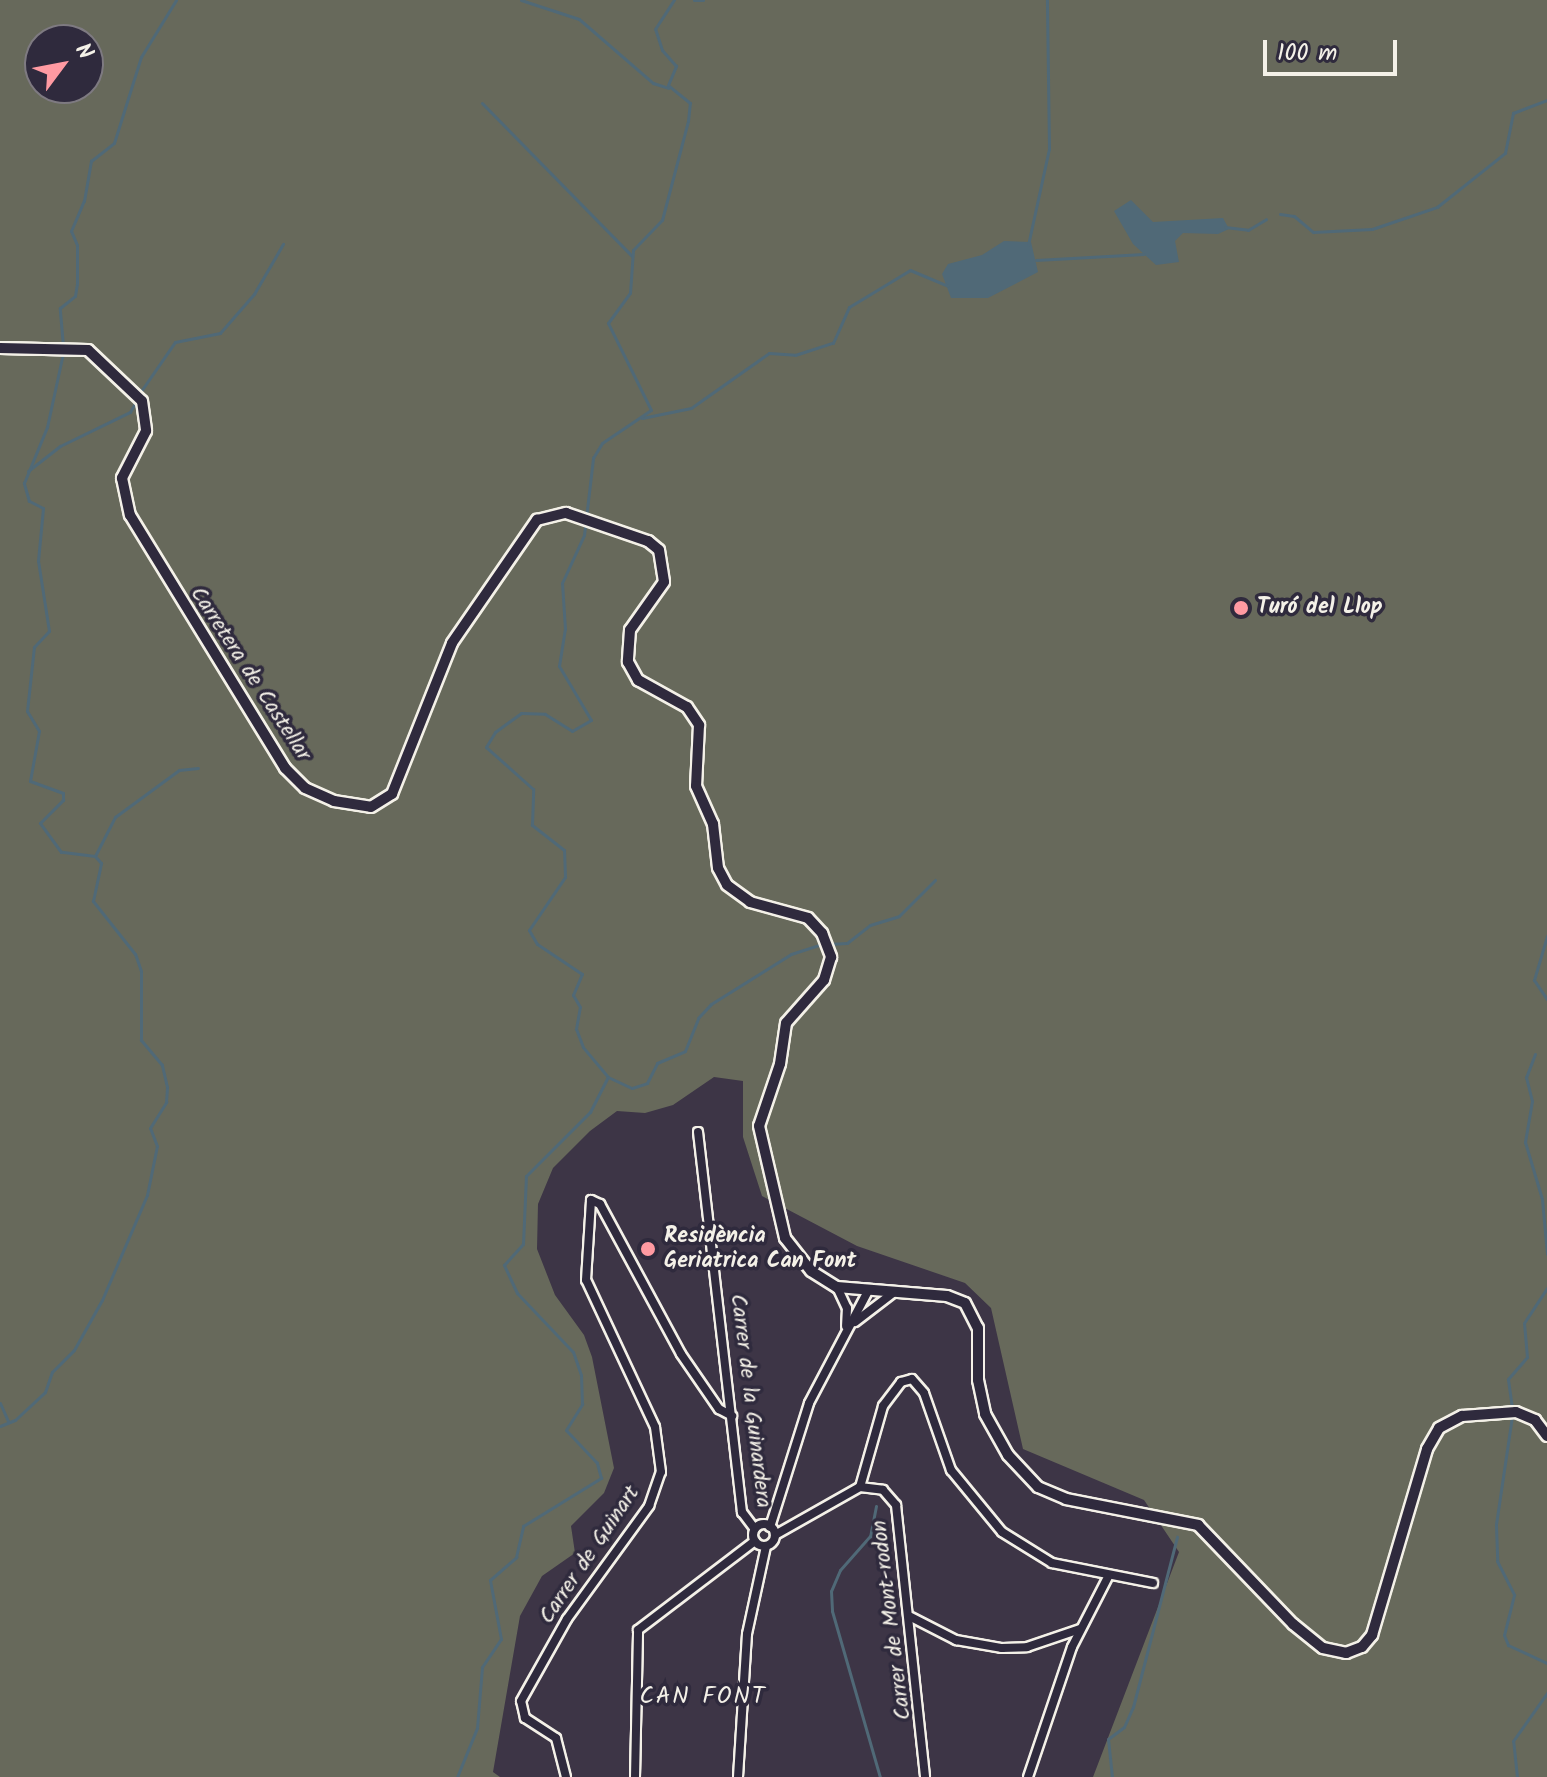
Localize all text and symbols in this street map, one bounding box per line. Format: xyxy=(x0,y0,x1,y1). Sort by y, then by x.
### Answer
north arrow xyxy=(24,24,104,104)
scale bar xyxy=(1267,24,1401,74)
text: 100 m xyxy=(1277,34,1337,73)
text: N xyxy=(65,37,102,67)
street label: Carretera de Castellar xyxy=(184,582,316,766)
place label: Turó del Llop xyxy=(1257,595,1383,621)
marker: Turó del Llop xyxy=(1232,599,1250,617)
place label: Residència Geriatrica Can Font xyxy=(664,1223,856,1274)
marker: Residència Geriatrica Can Font xyxy=(639,1240,657,1258)
street label: Carrer de la Guinardera xyxy=(724,1293,776,1509)
street label: Carrer de Guinart xyxy=(534,1481,646,1629)
street label: Carrer de Mont-rodon xyxy=(867,1518,917,1722)
district label: CAN FONT xyxy=(639,1683,767,1711)

